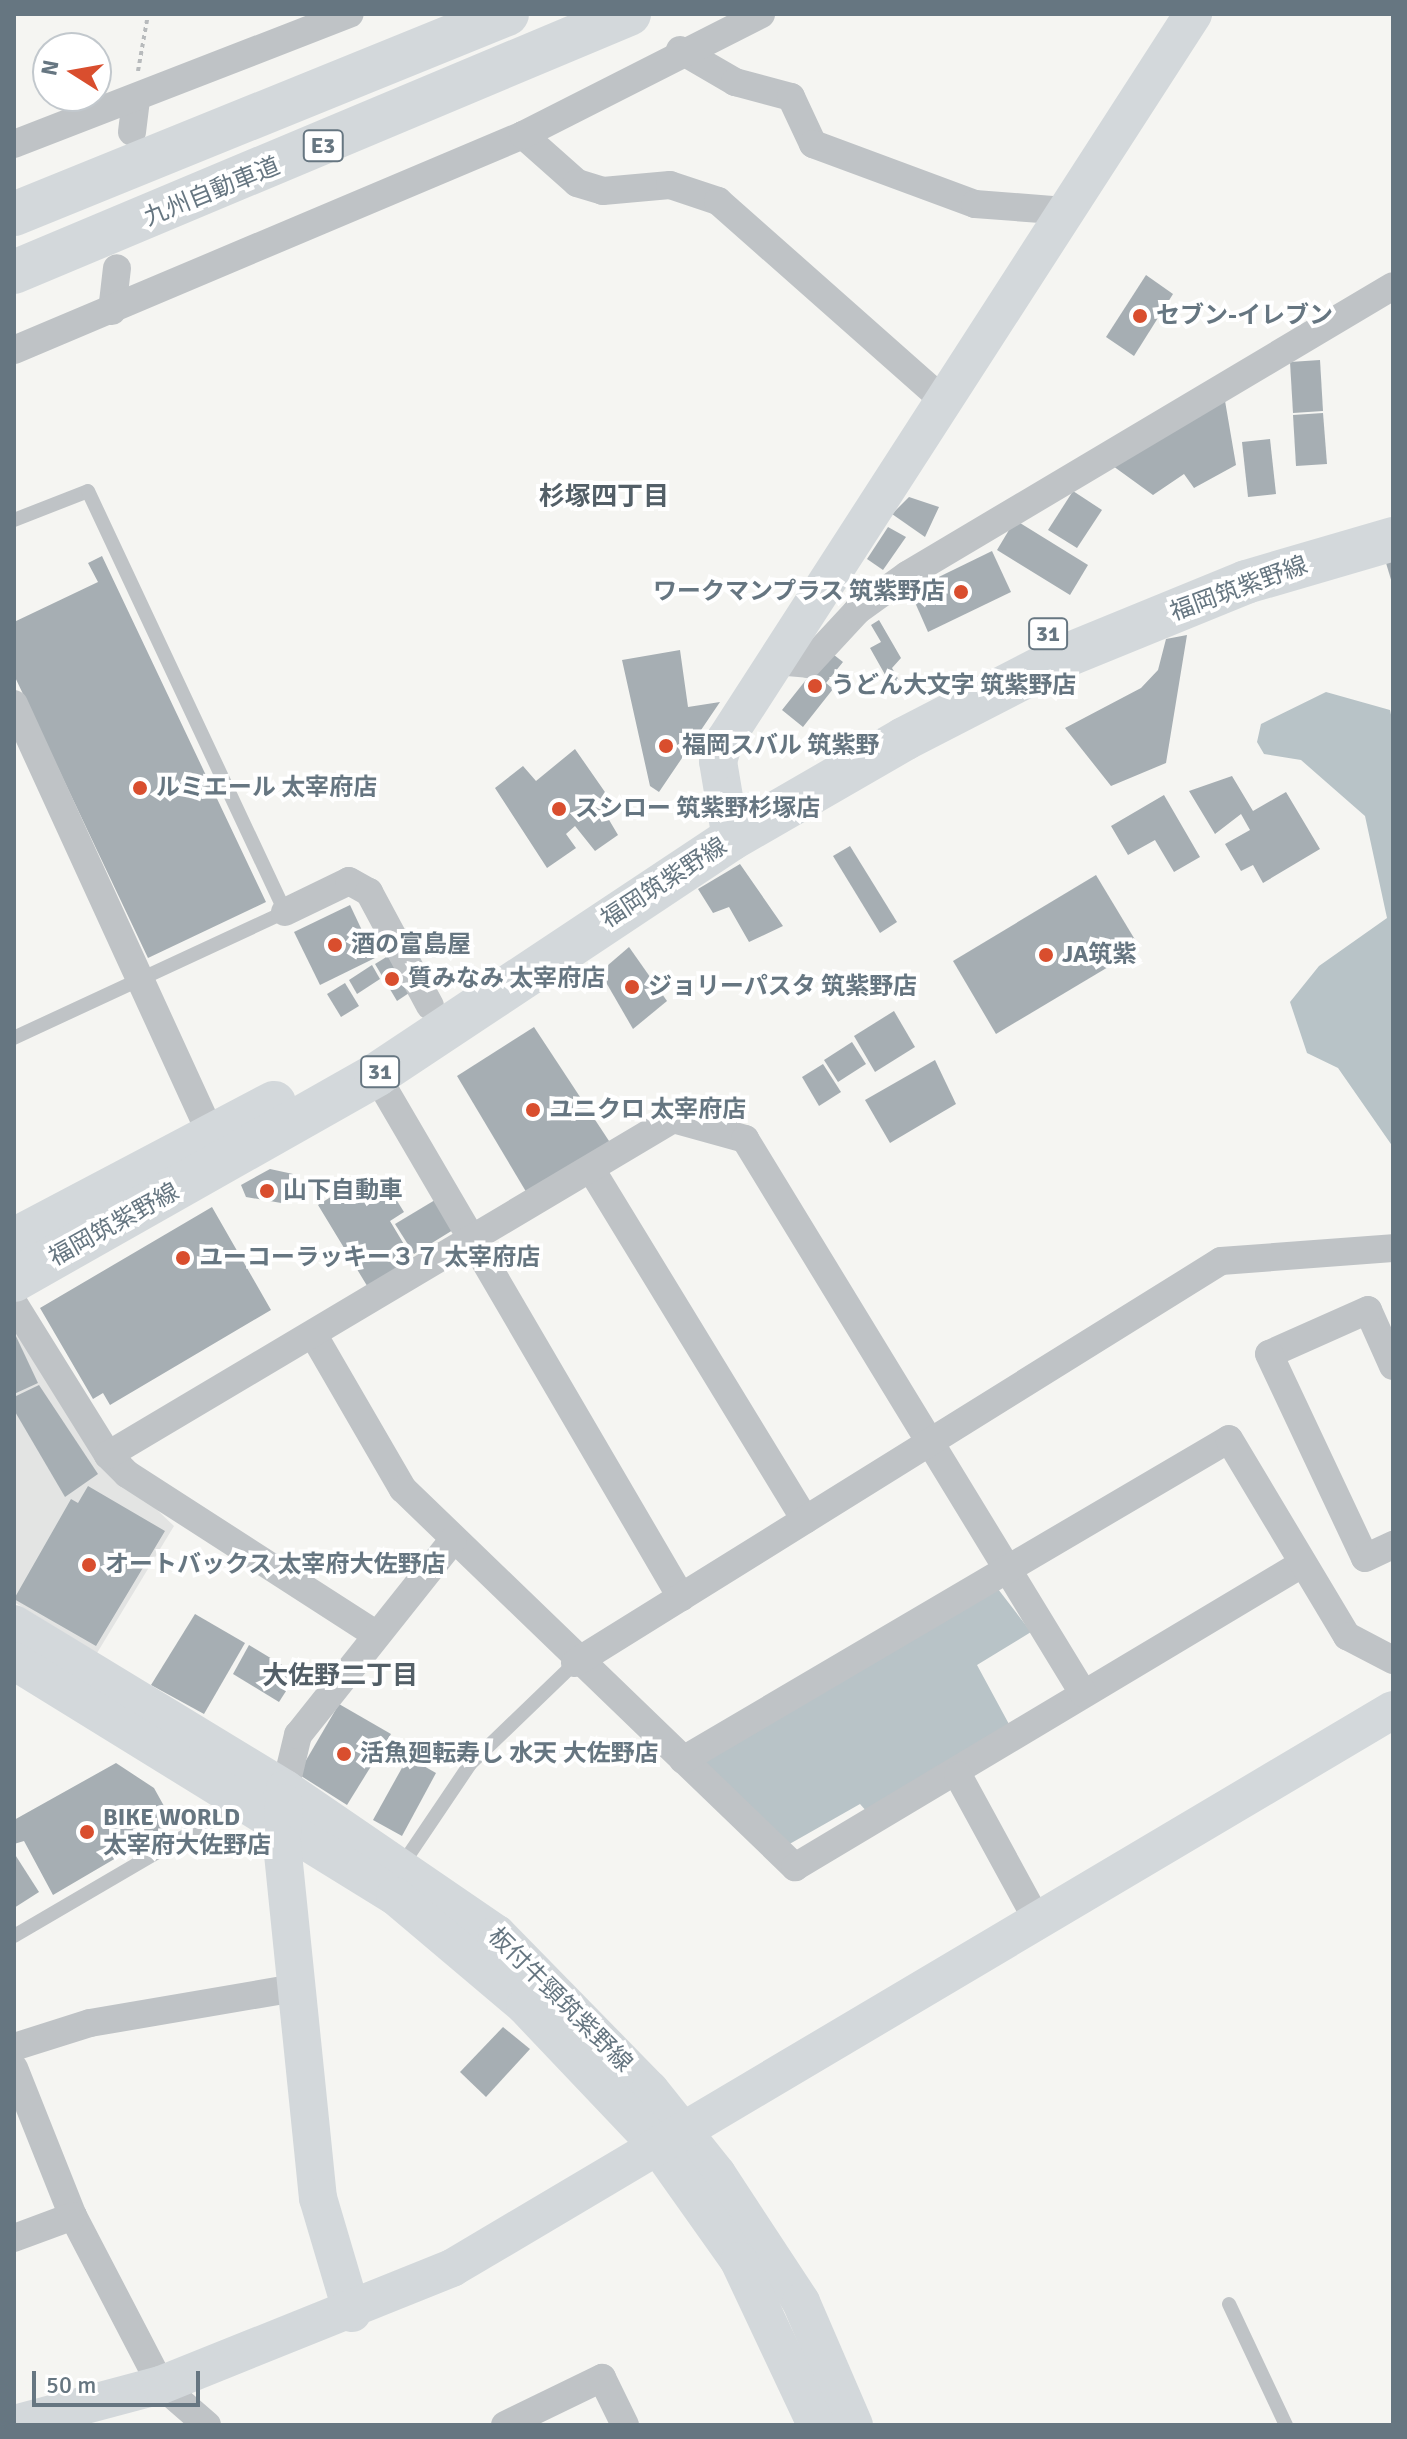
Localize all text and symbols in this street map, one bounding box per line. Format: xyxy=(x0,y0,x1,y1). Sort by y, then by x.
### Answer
north arrow xyxy=(32,32,112,112)
text: N xyxy=(35,58,65,78)
road number: E3 xyxy=(301,128,345,164)
street label: 九州自動車道 xyxy=(140,152,284,232)
place label: セブン-イレブン xyxy=(1156,302,1333,330)
marker: セブン-イレブン xyxy=(1131,307,1149,325)
district label: 杉塚四丁目 xyxy=(539,482,669,514)
street label: 福岡筑紫野線 xyxy=(1166,551,1312,627)
place label: ワークマンプラス 筑紫野店 xyxy=(652,578,945,606)
marker: ワークマンプラス 筑紫野店 xyxy=(952,583,970,601)
road number: 31 xyxy=(1028,616,1068,652)
place label: うどん大文字 筑紫野店 xyxy=(831,672,1076,700)
marker: うどん大文字 筑紫野店 xyxy=(806,677,824,695)
place label: 福岡スバル 筑紫野 xyxy=(682,732,879,760)
marker: 福岡スバル 筑紫野 xyxy=(657,737,675,755)
place label: ルミエール 太宰府店 xyxy=(156,774,377,802)
marker: ルミエール 太宰府店 xyxy=(131,779,149,797)
place label: スシロー 筑紫野杉塚店 xyxy=(575,795,820,823)
marker: スシロー 筑紫野杉塚店 xyxy=(550,800,568,818)
street label: 福岡筑紫野線 xyxy=(596,832,732,934)
place label: 酒の富島屋 xyxy=(351,931,471,959)
marker: 酒の富島屋 xyxy=(326,936,344,954)
place label: JA筑紫 xyxy=(1062,941,1136,969)
marker: JA筑紫 xyxy=(1037,946,1055,964)
place label: 質みなみ 太宰府店 xyxy=(408,965,605,993)
marker: 質みなみ 太宰府店 xyxy=(383,970,401,988)
place label: ジョリーパスタ 筑紫野店 xyxy=(648,973,917,1001)
marker: ジョリーパスタ 筑紫野店 xyxy=(623,978,641,996)
road number: 31 xyxy=(360,1054,400,1090)
place label: ユニクロ 太宰府店 xyxy=(549,1096,746,1124)
marker: ユニクロ 太宰府店 xyxy=(524,1101,542,1119)
street label: 福岡筑紫野線 xyxy=(44,1177,184,1273)
place label: 山下自動車 xyxy=(283,1177,403,1205)
marker: 山下自動車 xyxy=(258,1182,276,1200)
place label: ユーコーラッキー３７ 太宰府店 xyxy=(199,1244,540,1272)
marker: ユーコーラッキー３７ 太宰府店 xyxy=(174,1249,192,1267)
place label: オートバックス 太宰府大佐野店 xyxy=(105,1551,446,1579)
marker: オートバックス 太宰府大佐野店 xyxy=(80,1556,98,1574)
district label: 大佐野二丁目 xyxy=(262,1661,418,1693)
place label: 活魚廻転寿し 水天 大佐野店 xyxy=(360,1740,659,1768)
marker: 活魚廻転寿し 水天 大佐野店 xyxy=(335,1745,353,1763)
place label: BIKE WORLD 太宰府大佐野店 xyxy=(103,1804,271,1860)
marker: BIKE WORLD 太宰府大佐野店 xyxy=(78,1823,96,1841)
street label: 板付牛頸筑紫野線 xyxy=(482,1922,638,2078)
scale bar xyxy=(36,2355,204,2405)
text: 50 m xyxy=(46,2370,96,2400)

